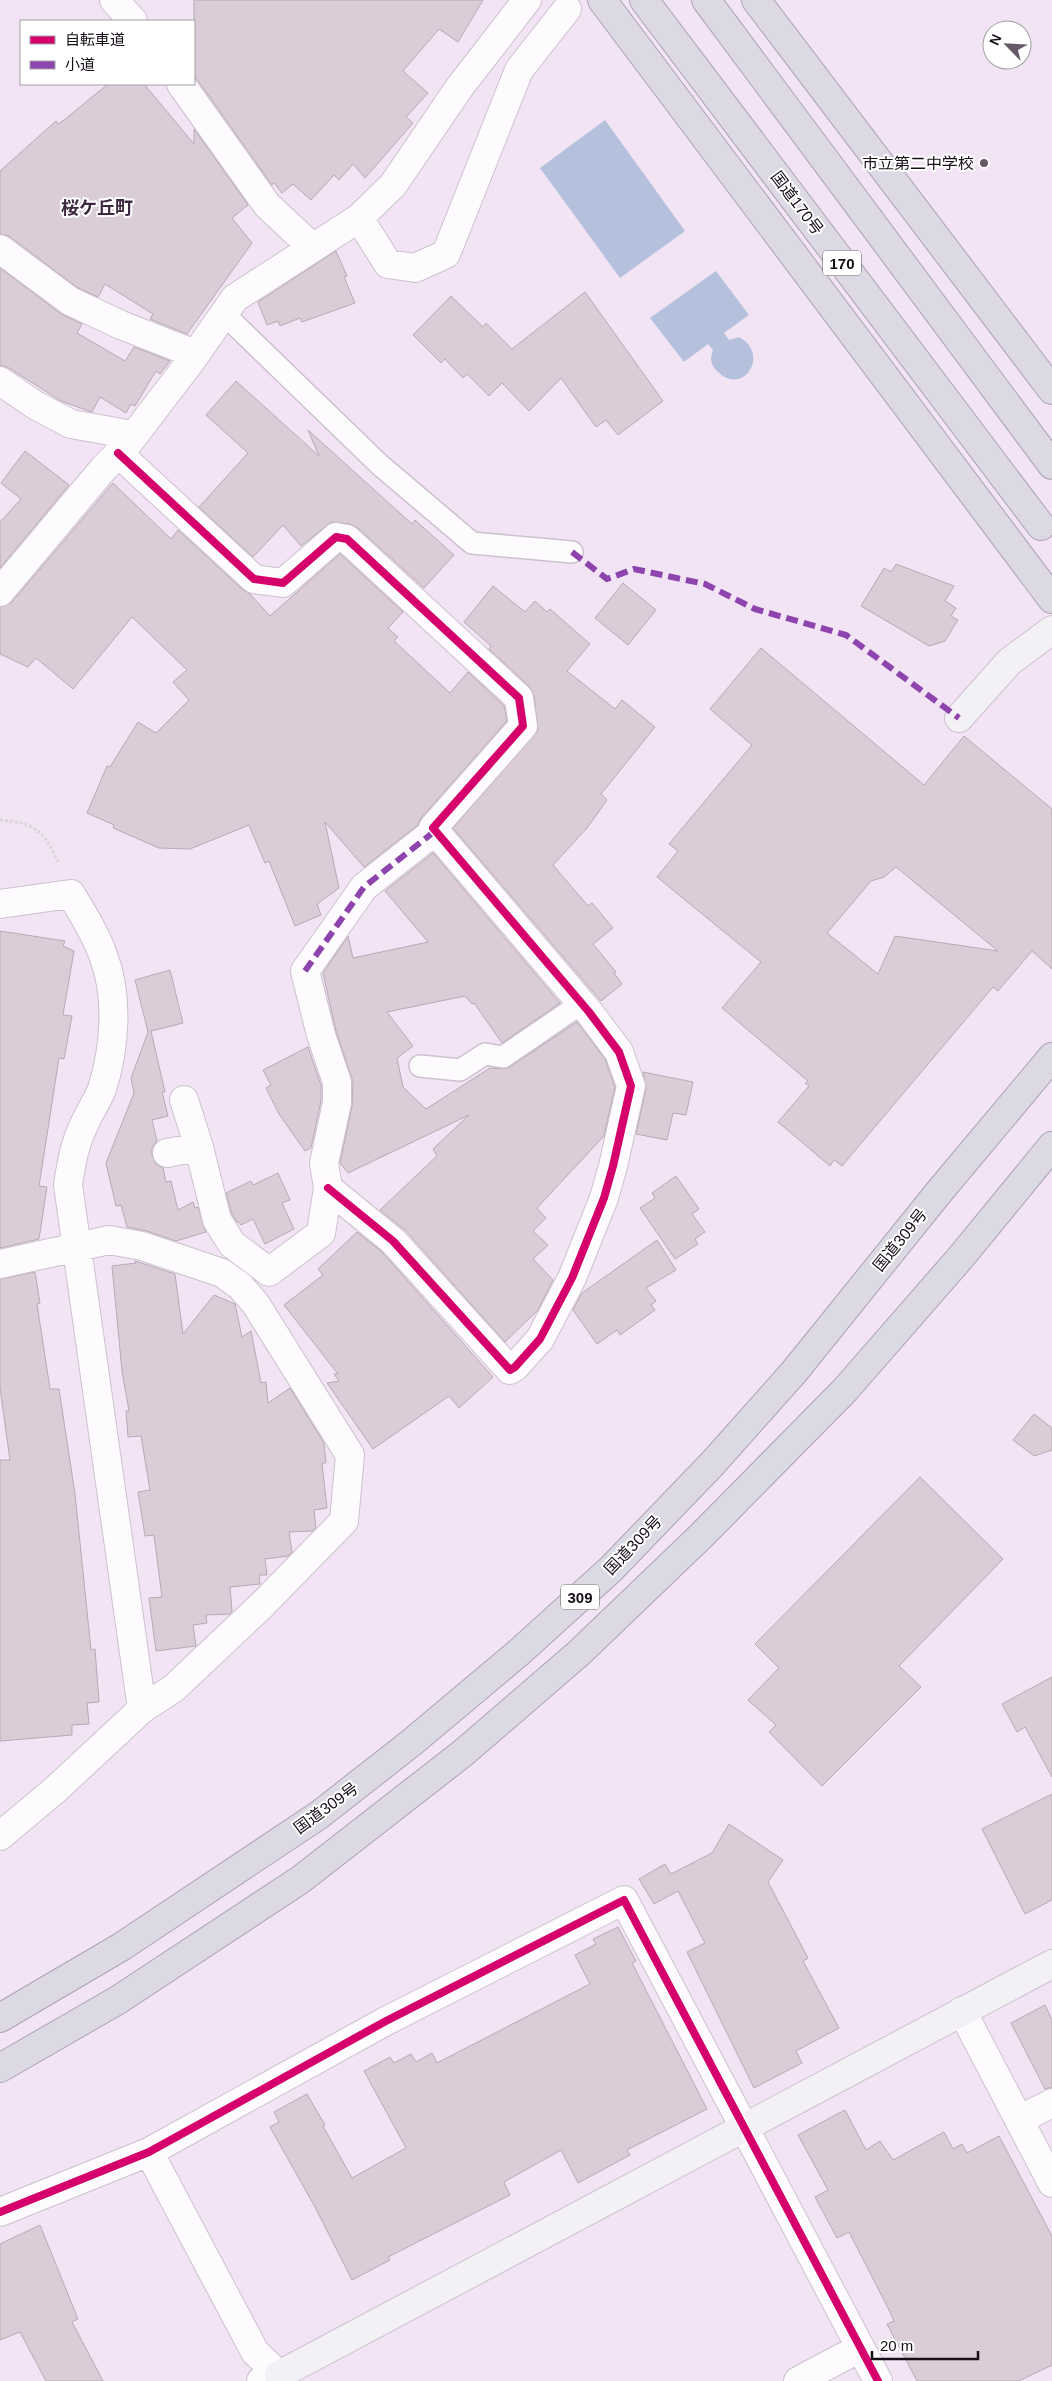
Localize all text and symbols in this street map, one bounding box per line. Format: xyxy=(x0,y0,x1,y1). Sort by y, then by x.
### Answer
legend xyxy=(20,20,195,85)
north arrow xyxy=(982,20,1032,70)
text: 自転車道 xyxy=(65,31,125,48)
text: N xyxy=(986,32,1004,48)
text: 小道 xyxy=(65,56,95,73)
place label: 市立第二中学校 xyxy=(862,155,974,172)
marker: 市立第二中学校 xyxy=(978,157,990,169)
street label: 国道170号 xyxy=(768,168,826,238)
district label: 桜ケ丘町 xyxy=(61,198,133,218)
road number: 170 xyxy=(823,250,861,276)
street label: 国道309号 xyxy=(870,1206,930,1274)
street label: 国道309号 xyxy=(601,1512,665,1578)
road number: 309 xyxy=(561,1584,599,1610)
street label: 国道309号 xyxy=(291,1779,361,1837)
scale bar xyxy=(872,2328,978,2360)
text: 20 m xyxy=(880,2337,913,2354)

